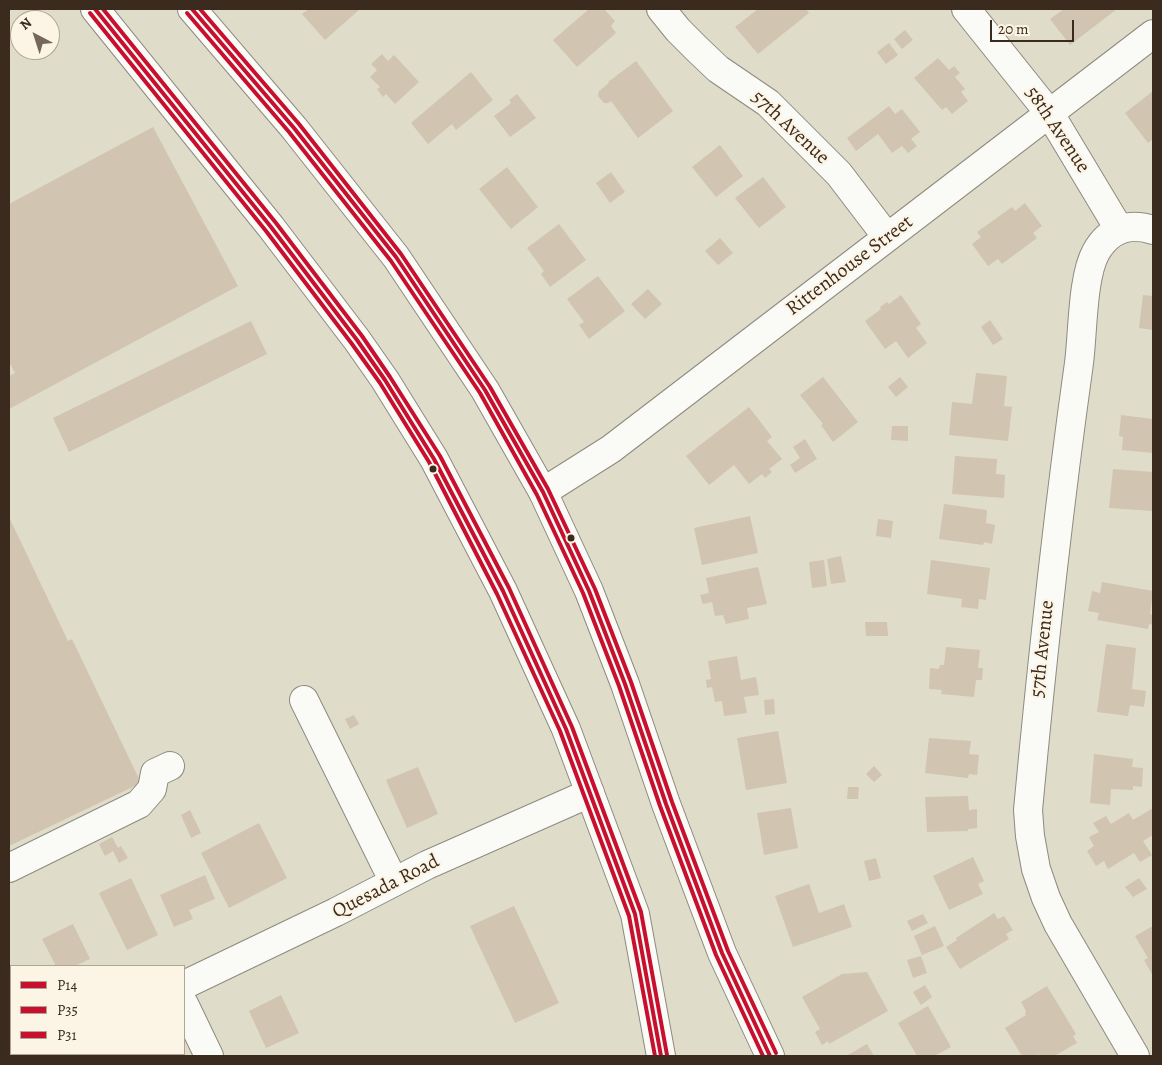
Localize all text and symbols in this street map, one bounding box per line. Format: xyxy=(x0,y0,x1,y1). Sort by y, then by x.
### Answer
north arrow xyxy=(10,10,60,60)
scale bar xyxy=(992,10,1076,42)
text: N xyxy=(16,13,36,34)
text: 20 m xyxy=(998,19,1029,39)
street label: 58th Avenue xyxy=(1019,82,1095,178)
street label: 57th Avenue xyxy=(746,86,834,170)
street label: Rittenhouse Street xyxy=(782,211,918,321)
unlabelled marker xyxy=(428,464,438,474)
unlabelled marker xyxy=(566,533,576,543)
street label: 57th Avenue xyxy=(1026,599,1060,699)
street label: Quesada Road xyxy=(329,850,443,924)
legend xyxy=(10,965,185,1055)
text: P14 xyxy=(57,975,77,995)
text: P35 xyxy=(57,1000,78,1020)
text: P31 xyxy=(57,1025,77,1045)

